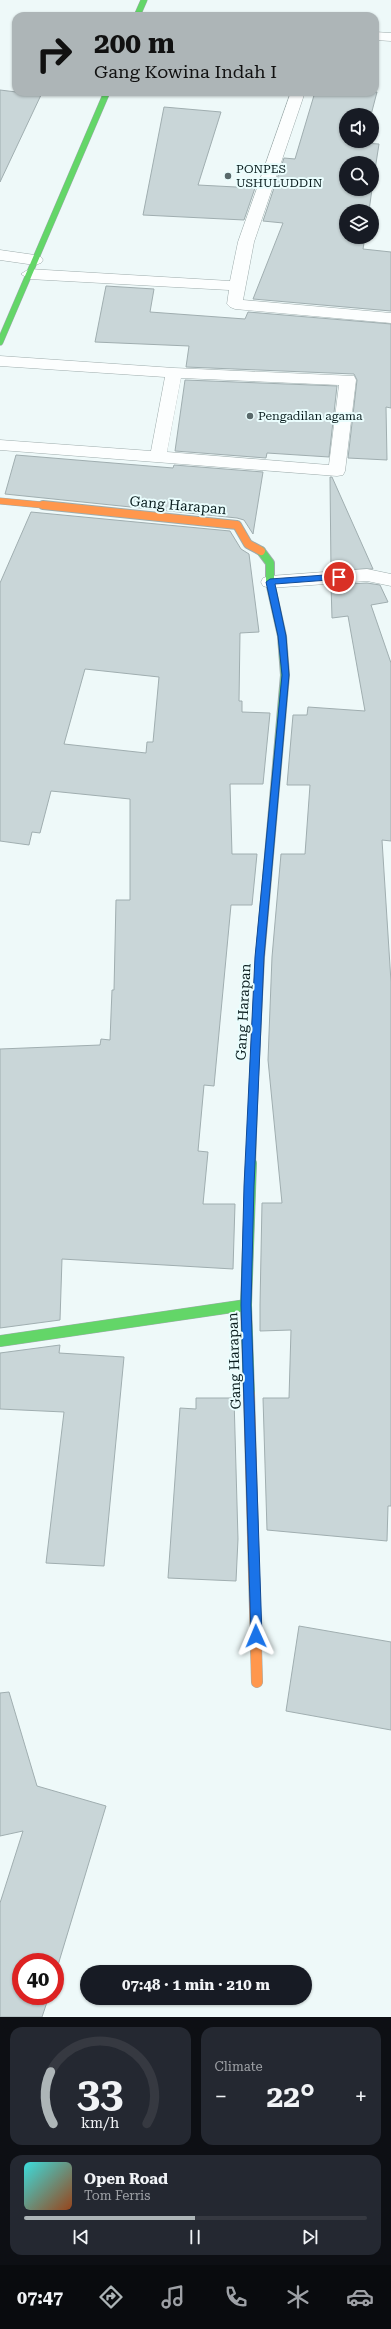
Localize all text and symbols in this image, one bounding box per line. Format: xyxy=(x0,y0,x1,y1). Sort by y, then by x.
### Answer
text: 200 m xyxy=(94,27,175,60)
icon: right xyxy=(28,28,80,80)
text: Gang Kowina Indah I xyxy=(94,61,277,82)
map controls xyxy=(339,108,379,244)
button: sound xyxy=(339,108,379,148)
button: search xyxy=(339,156,379,196)
place label: PONPES USHULUDDIN xyxy=(236,162,323,190)
marker: PONPES USHULUDDIN xyxy=(223,171,233,181)
button: layers xyxy=(339,204,379,244)
place label: Pengadilan agama xyxy=(258,409,363,423)
marker: Pengadilan agama xyxy=(245,411,255,421)
street label: Gang Harapan xyxy=(129,493,227,517)
pin xyxy=(322,560,356,594)
icon: arrive xyxy=(328,566,350,588)
street label: Gang Harapan xyxy=(232,963,254,1061)
street label: Gang Harapan xyxy=(224,1312,244,1410)
position arrow xyxy=(235,1615,277,1657)
speed limit sign: 40 xyxy=(12,1953,64,2005)
text: 07:48 · 1 min · 210 m xyxy=(122,1976,270,1994)
text: Climate xyxy=(215,2059,263,2074)
text: 33 xyxy=(77,2068,124,2117)
text: 22° xyxy=(266,2079,315,2114)
text: − xyxy=(215,2084,227,2109)
text: + xyxy=(355,2084,367,2109)
text: km/h xyxy=(81,2115,119,2131)
text: Open Road xyxy=(84,2170,168,2188)
text: Tom Ferris xyxy=(84,2188,150,2203)
icon: previous xyxy=(70,2226,92,2248)
icon: pause xyxy=(184,2226,206,2248)
icon: next xyxy=(299,2226,321,2248)
icon: directions xyxy=(97,2283,125,2311)
icon: music xyxy=(159,2283,187,2311)
icon: phone xyxy=(222,2283,250,2311)
icon: climate xyxy=(284,2283,312,2311)
icon: car xyxy=(346,2283,374,2311)
text: 07:47 xyxy=(17,2287,63,2308)

